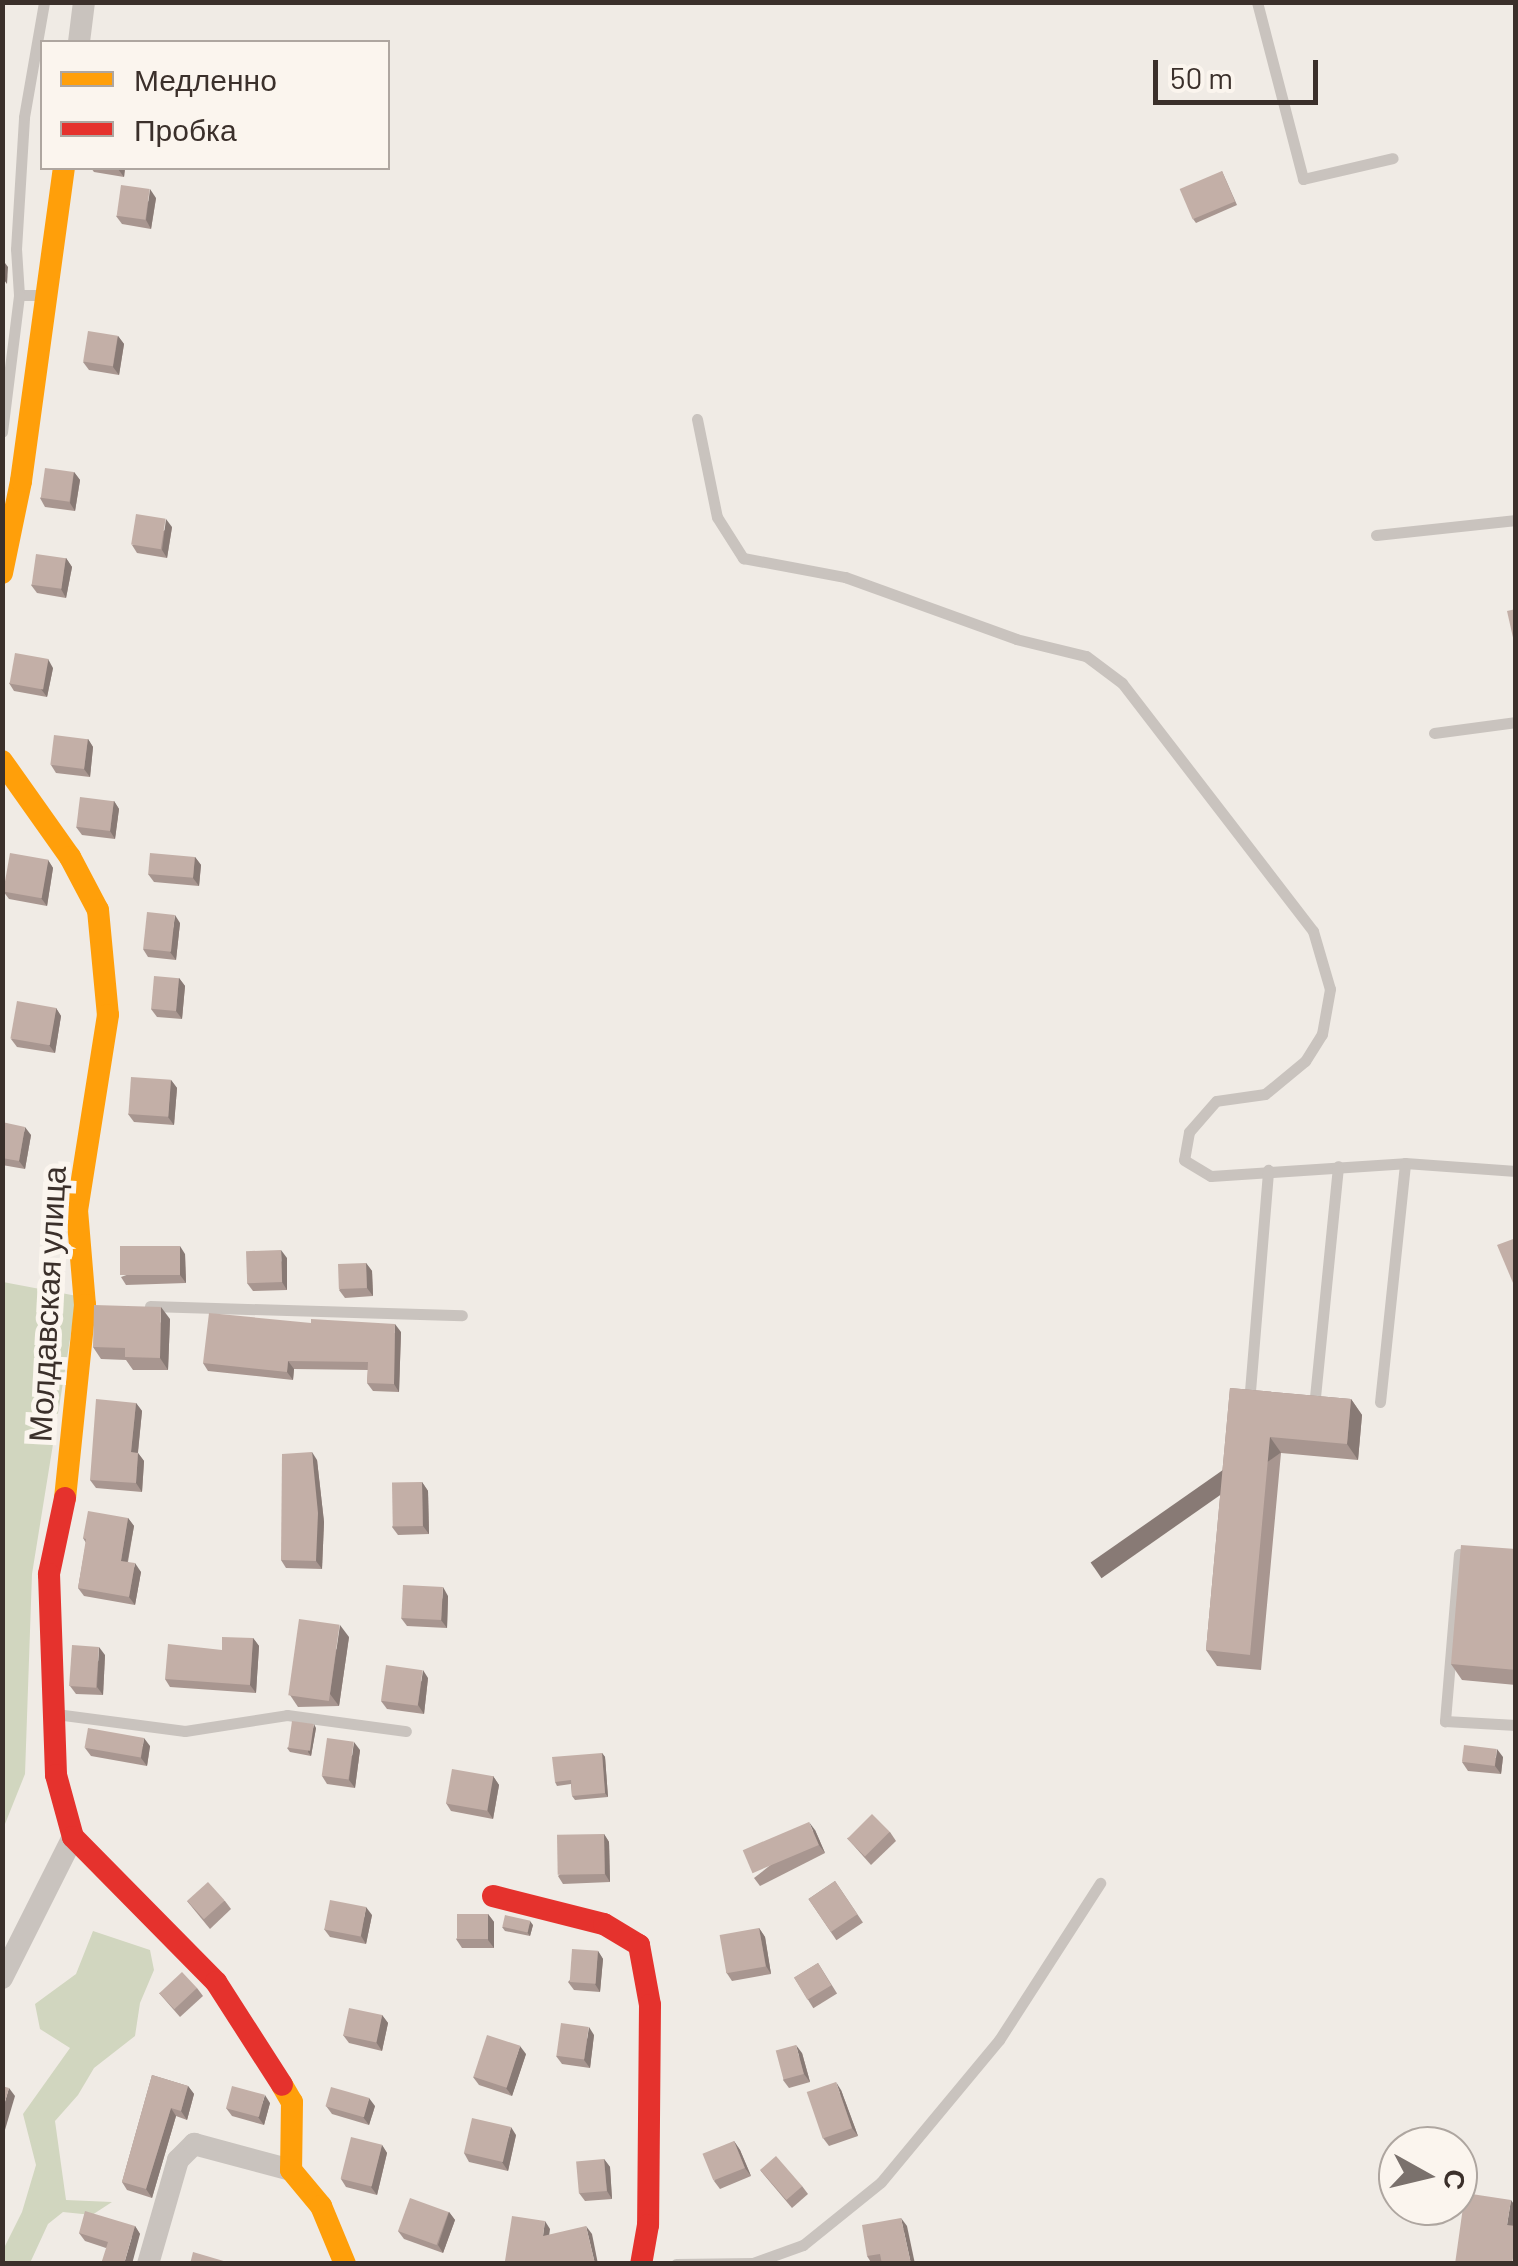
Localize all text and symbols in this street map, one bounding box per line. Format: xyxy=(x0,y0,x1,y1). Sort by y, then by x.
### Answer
legend xyxy=(40,40,390,170)
scale bar xyxy=(1158,40,1323,102)
text: 50 m xyxy=(1170,59,1233,95)
text: Медленно xyxy=(134,61,277,97)
text: Пробка xyxy=(134,111,237,147)
street label: Молдавская улица xyxy=(20,1165,72,1443)
north arrow xyxy=(1378,2126,1478,2226)
text: С xyxy=(1437,2168,1474,2192)

